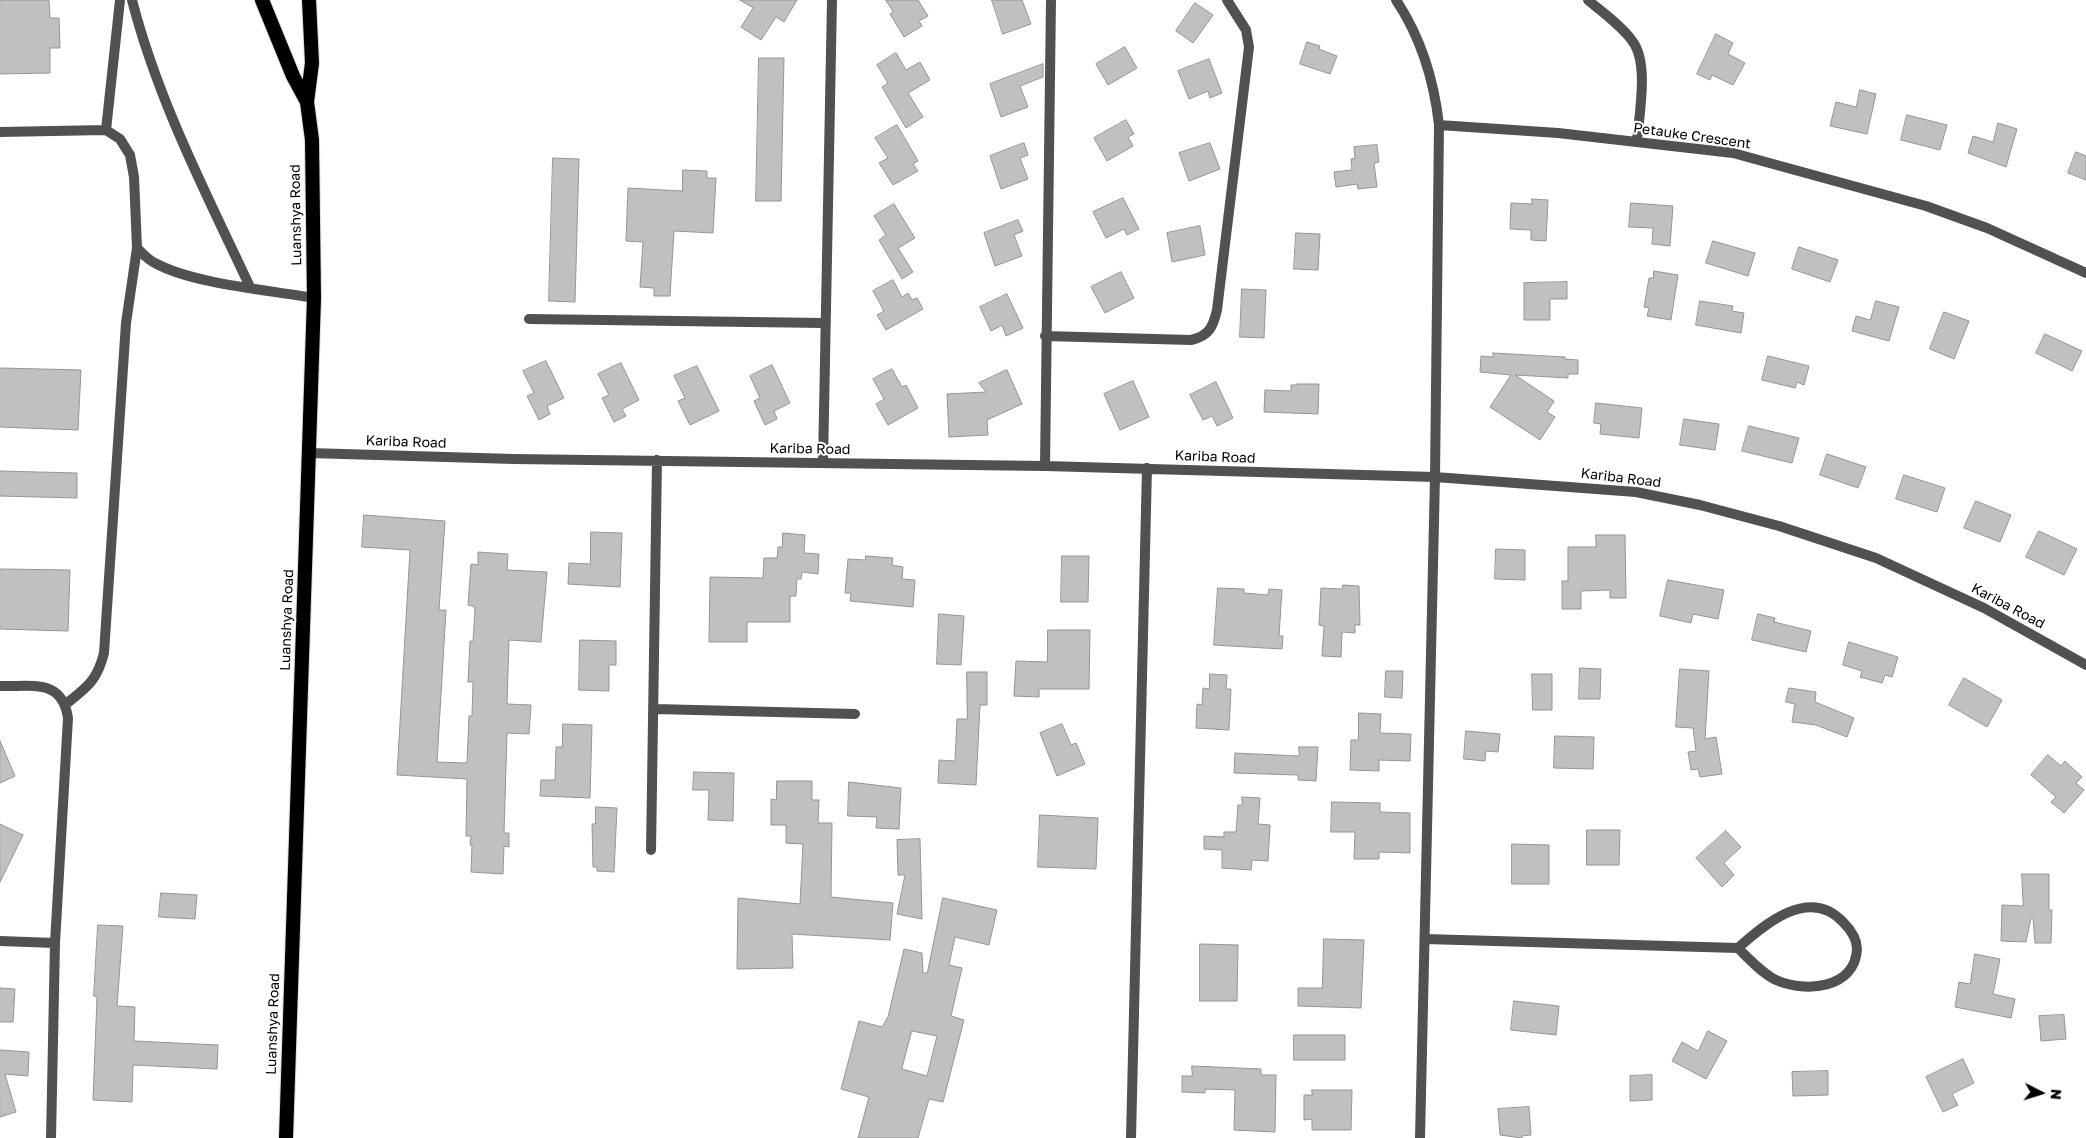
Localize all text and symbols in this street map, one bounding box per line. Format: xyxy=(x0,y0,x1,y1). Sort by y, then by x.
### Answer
street label: Petauke Crescent xyxy=(1632,119,1752,153)
street label: Luanshya Road xyxy=(287,164,305,266)
street label: Kariba Road xyxy=(365,432,447,452)
street label: Kariba Road xyxy=(769,440,851,458)
street label: Kariba Road xyxy=(1174,447,1256,467)
street label: Kariba Road xyxy=(1580,465,1662,491)
street label: Luanshya Road xyxy=(277,569,297,671)
street label: Kariba Road xyxy=(1968,580,2048,632)
street label: Luanshya Road xyxy=(263,973,283,1075)
north arrow xyxy=(2016,1068,2066,1118)
text: N xyxy=(2048,1088,2065,1100)

